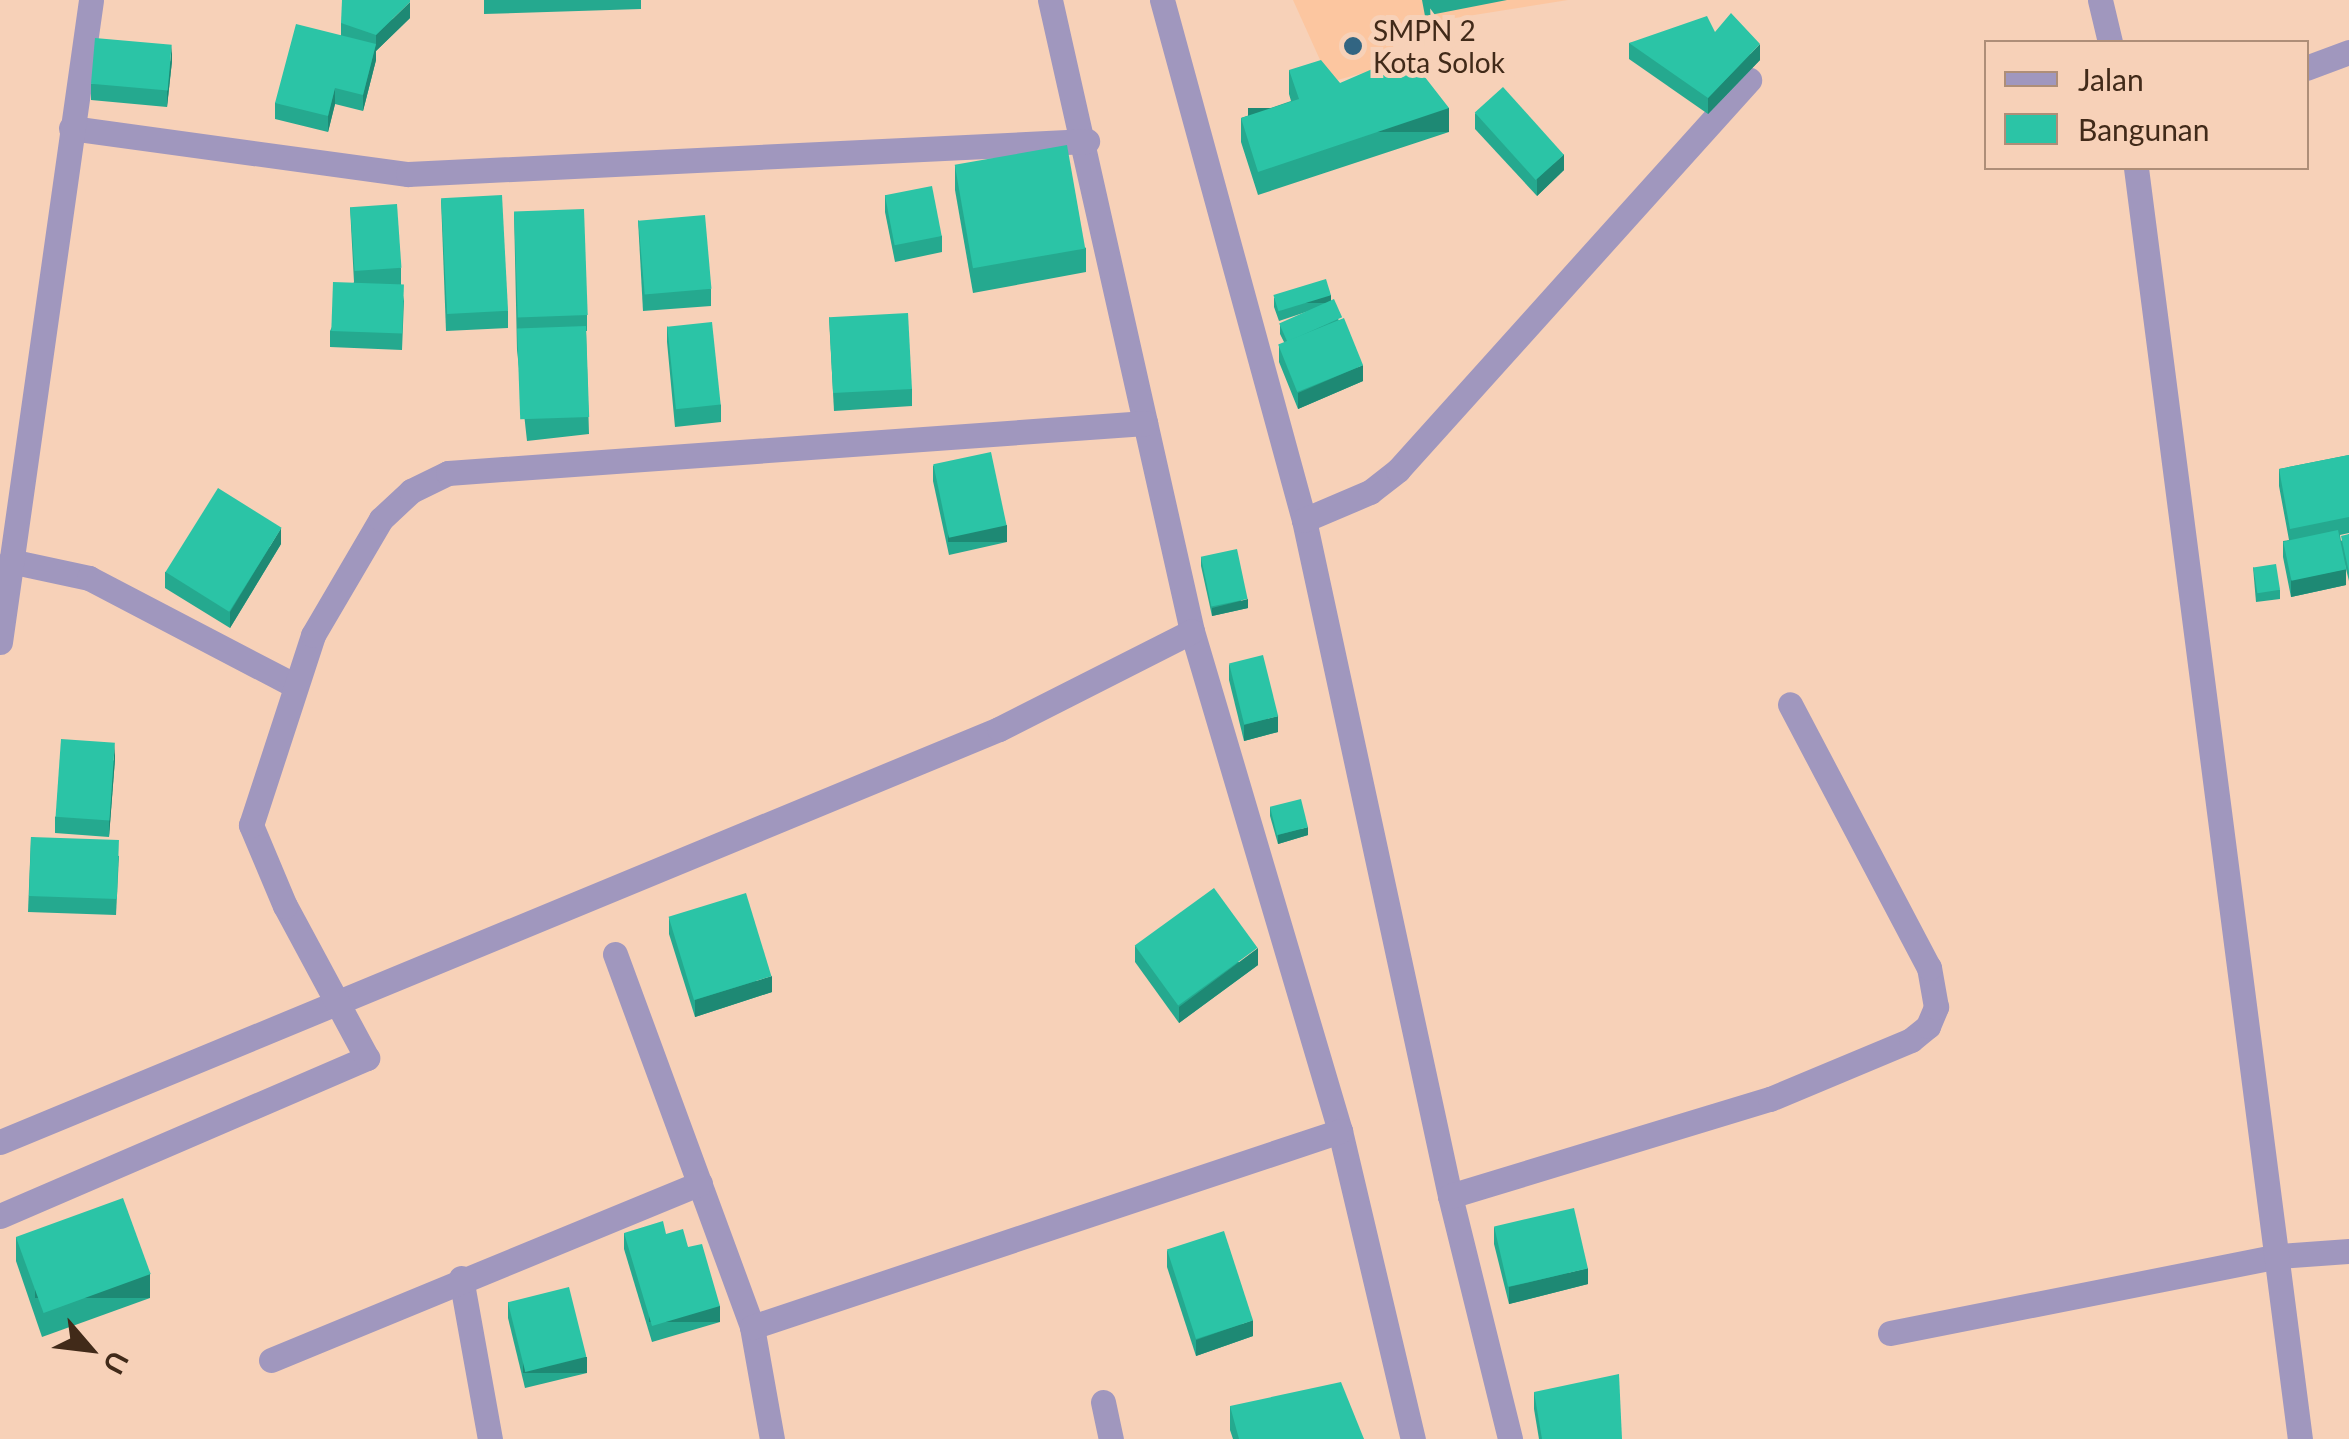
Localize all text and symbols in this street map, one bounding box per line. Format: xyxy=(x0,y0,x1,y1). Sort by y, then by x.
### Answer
place label: SMPN 2 Kota Solok xyxy=(1373,13,1505,79)
marker: SMPN 2 Kota Solok xyxy=(1342,35,1364,57)
legend xyxy=(1984,40,2309,170)
text: Jalan xyxy=(2078,61,2144,97)
text: Bangunan xyxy=(2078,111,2210,147)
north arrow xyxy=(40,1299,140,1399)
text: U xyxy=(97,1346,136,1380)

